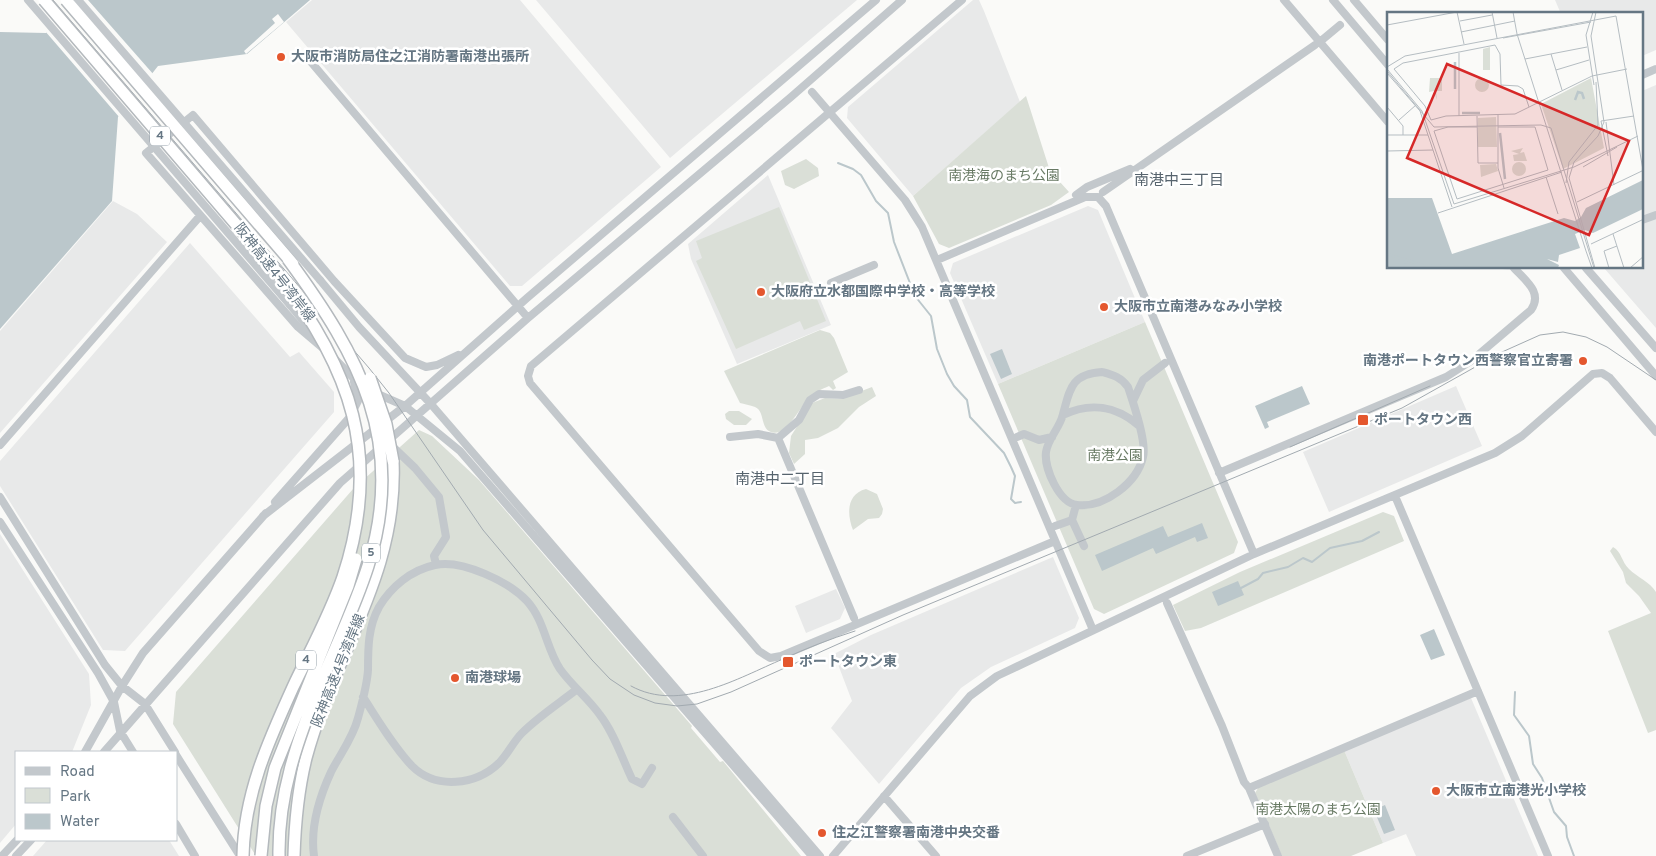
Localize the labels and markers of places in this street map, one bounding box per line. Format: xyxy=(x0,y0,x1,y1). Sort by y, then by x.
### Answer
place label: 大阪市消防局住之江消防署南港出張所 xyxy=(291,48,529,66)
marker: 大阪市消防局住之江消防署南港出張所 xyxy=(275,51,287,63)
place label: 大阪府立水都国際中学校・高等学校 xyxy=(771,283,995,301)
marker: 大阪府立水都国際中学校・高等学校 xyxy=(755,286,767,298)
place label: 大阪市立南港みなみ小学校 xyxy=(1114,299,1282,316)
marker: 大阪市立南港みなみ小学校 xyxy=(1098,301,1110,313)
place label: 南港ポートタウン西警察官立寄署 xyxy=(1363,353,1573,370)
marker: 南港ポートタウン西警察官立寄署 xyxy=(1577,355,1589,367)
place label: ポートタウン西 xyxy=(1374,412,1472,429)
marker: ポートタウン西 xyxy=(1356,413,1370,427)
place label: ポートタウン東 xyxy=(799,654,897,671)
marker: ポートタウン東 xyxy=(781,655,795,669)
place label: 南港球場 xyxy=(465,670,521,687)
marker: 南港球場 xyxy=(449,672,461,684)
place label: 大阪市立南港光小学校 xyxy=(1446,783,1586,800)
marker: 大阪市立南港光小学校 xyxy=(1430,785,1442,797)
place label: 住之江警察署南港中央交番 xyxy=(832,824,1000,842)
marker: 住之江警察署南港中央交番 xyxy=(816,827,828,839)

